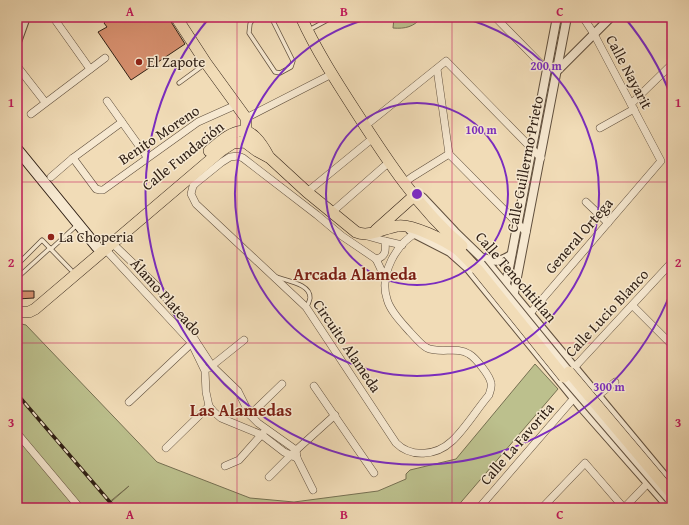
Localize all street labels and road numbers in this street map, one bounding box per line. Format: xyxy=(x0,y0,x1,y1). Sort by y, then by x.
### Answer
street label: Calle Nayarit xyxy=(601,31,658,113)
street label: Calle Guillermo Prieto xyxy=(501,94,548,234)
street label: Benito Moreno xyxy=(114,100,204,169)
street label: Calle Fundación xyxy=(137,116,229,195)
street label: General Ortega xyxy=(540,193,617,278)
street label: Calle Tenochtitlan xyxy=(471,227,562,327)
street label: Álamo Plateado xyxy=(126,253,207,340)
street label: Calle Lucio Blanco xyxy=(560,264,653,361)
street label: Circuito Alameda xyxy=(308,295,386,397)
street label: Calle La Favorita xyxy=(475,398,558,489)

